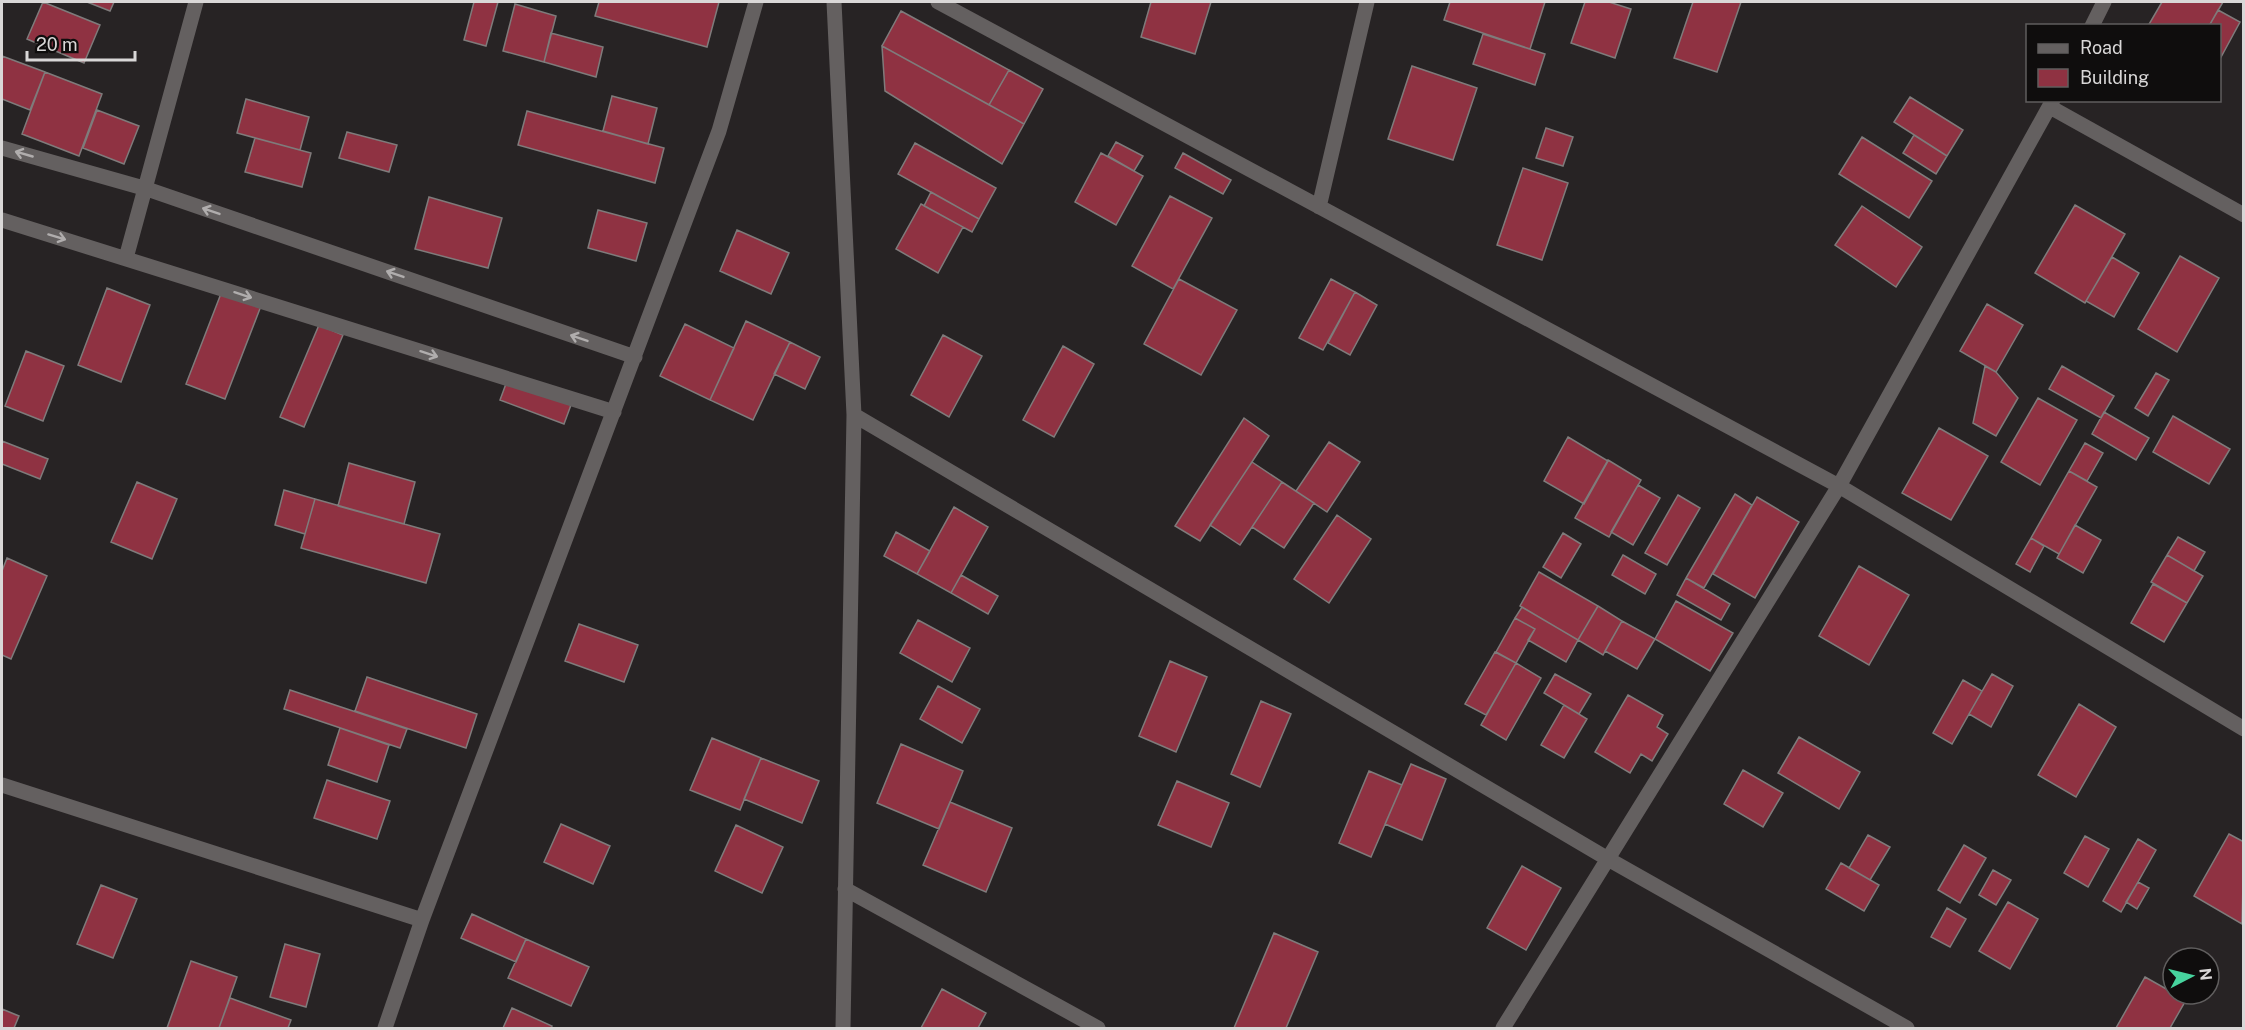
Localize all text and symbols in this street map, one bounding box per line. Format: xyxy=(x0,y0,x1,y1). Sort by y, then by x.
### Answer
scale bar xyxy=(27,24,135,62)
legend xyxy=(2026,24,2221,102)
text: 20 m xyxy=(36,34,78,55)
text: Road xyxy=(2080,37,2123,58)
text: Building xyxy=(2080,67,2149,88)
one-way arrow xyxy=(15,148,34,159)
one-way arrow xyxy=(202,204,221,215)
one-way arrow xyxy=(47,232,66,243)
one-way arrow xyxy=(386,268,405,279)
one-way arrow xyxy=(233,291,252,302)
one-way arrow xyxy=(571,331,589,342)
one-way arrow xyxy=(419,349,438,360)
north arrow xyxy=(2161,946,2221,1006)
text: N xyxy=(2195,967,2216,982)

